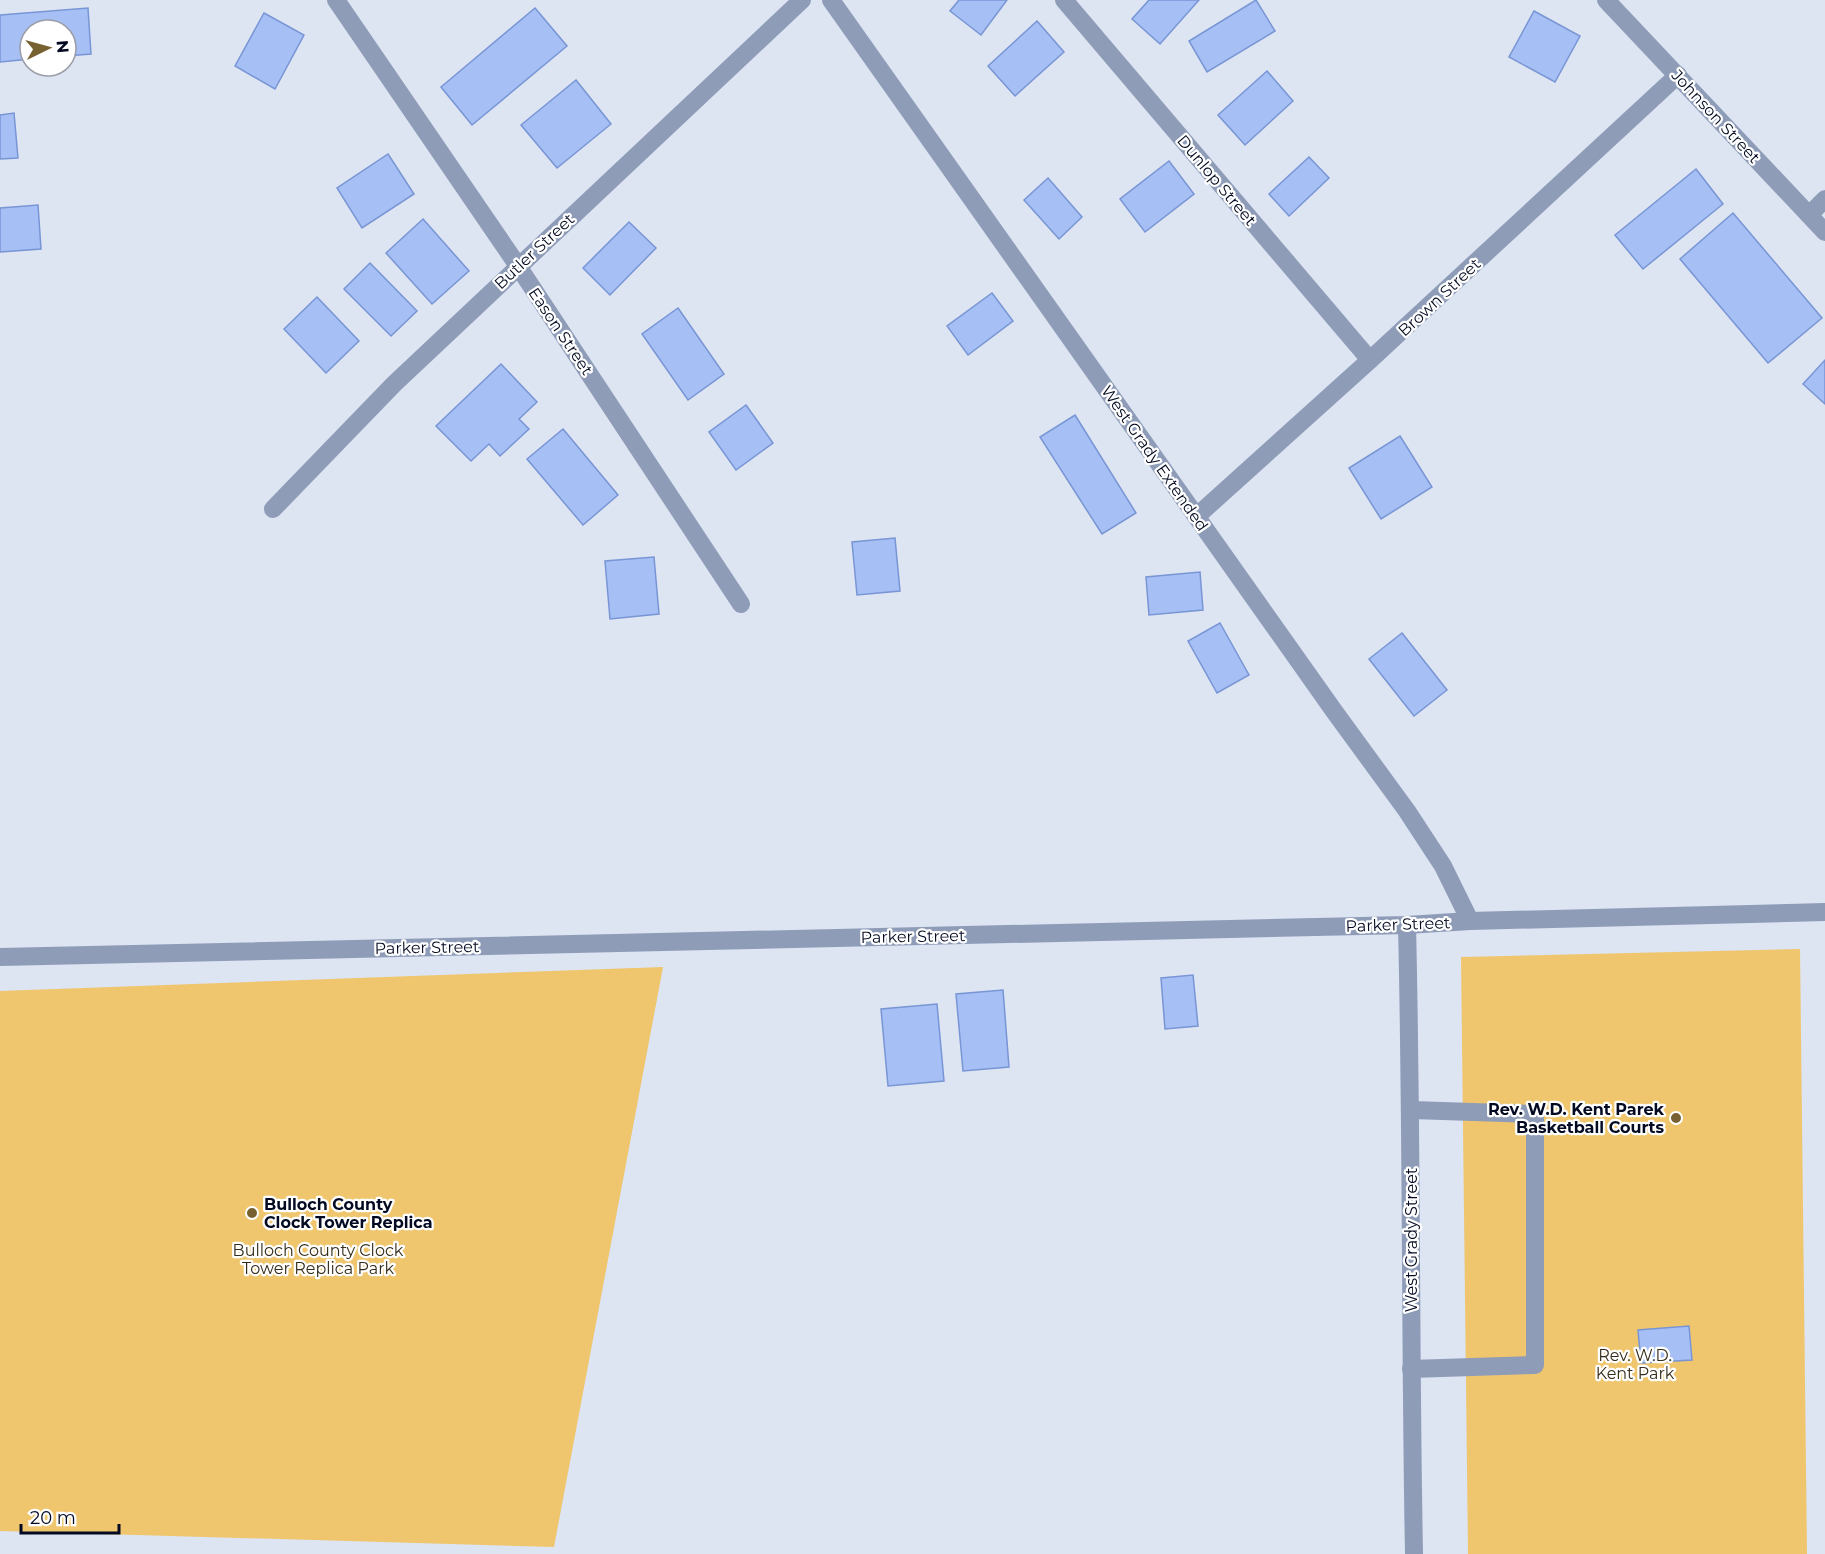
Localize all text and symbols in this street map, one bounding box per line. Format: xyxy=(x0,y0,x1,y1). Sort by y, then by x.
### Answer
north arrow xyxy=(18,18,78,78)
text: N xyxy=(52,39,72,54)
street label: Johnson Street xyxy=(1667,65,1764,167)
street label: Dunlop Street xyxy=(1173,131,1260,230)
street label: Butler Street xyxy=(490,209,579,293)
street label: Brown Street xyxy=(1394,254,1485,340)
street label: Eason Street xyxy=(524,284,597,379)
street label: West Grady Extended xyxy=(1097,382,1212,535)
street label: Parker Street xyxy=(1345,913,1451,936)
street label: Parker Street xyxy=(860,926,966,947)
street label: Parker Street xyxy=(374,937,480,958)
place label: Rev. W.D. Kent Parek Basketball Courts xyxy=(1488,1100,1665,1137)
marker: Rev. W.D. Kent Parek Basketball Courts xyxy=(1669,1111,1683,1125)
street label: West Grady Street xyxy=(1402,1167,1421,1312)
place label: Bulloch County Clock Tower Replica xyxy=(264,1195,433,1232)
marker: Bulloch County Clock Tower Replica xyxy=(245,1206,259,1220)
park label: Bulloch County Clock Tower Replica Park xyxy=(233,1241,404,1278)
park label: Rev. W.D. Kent Park xyxy=(1596,1346,1675,1383)
scale bar xyxy=(21,1497,118,1535)
text: 20 m xyxy=(30,1507,76,1529)

